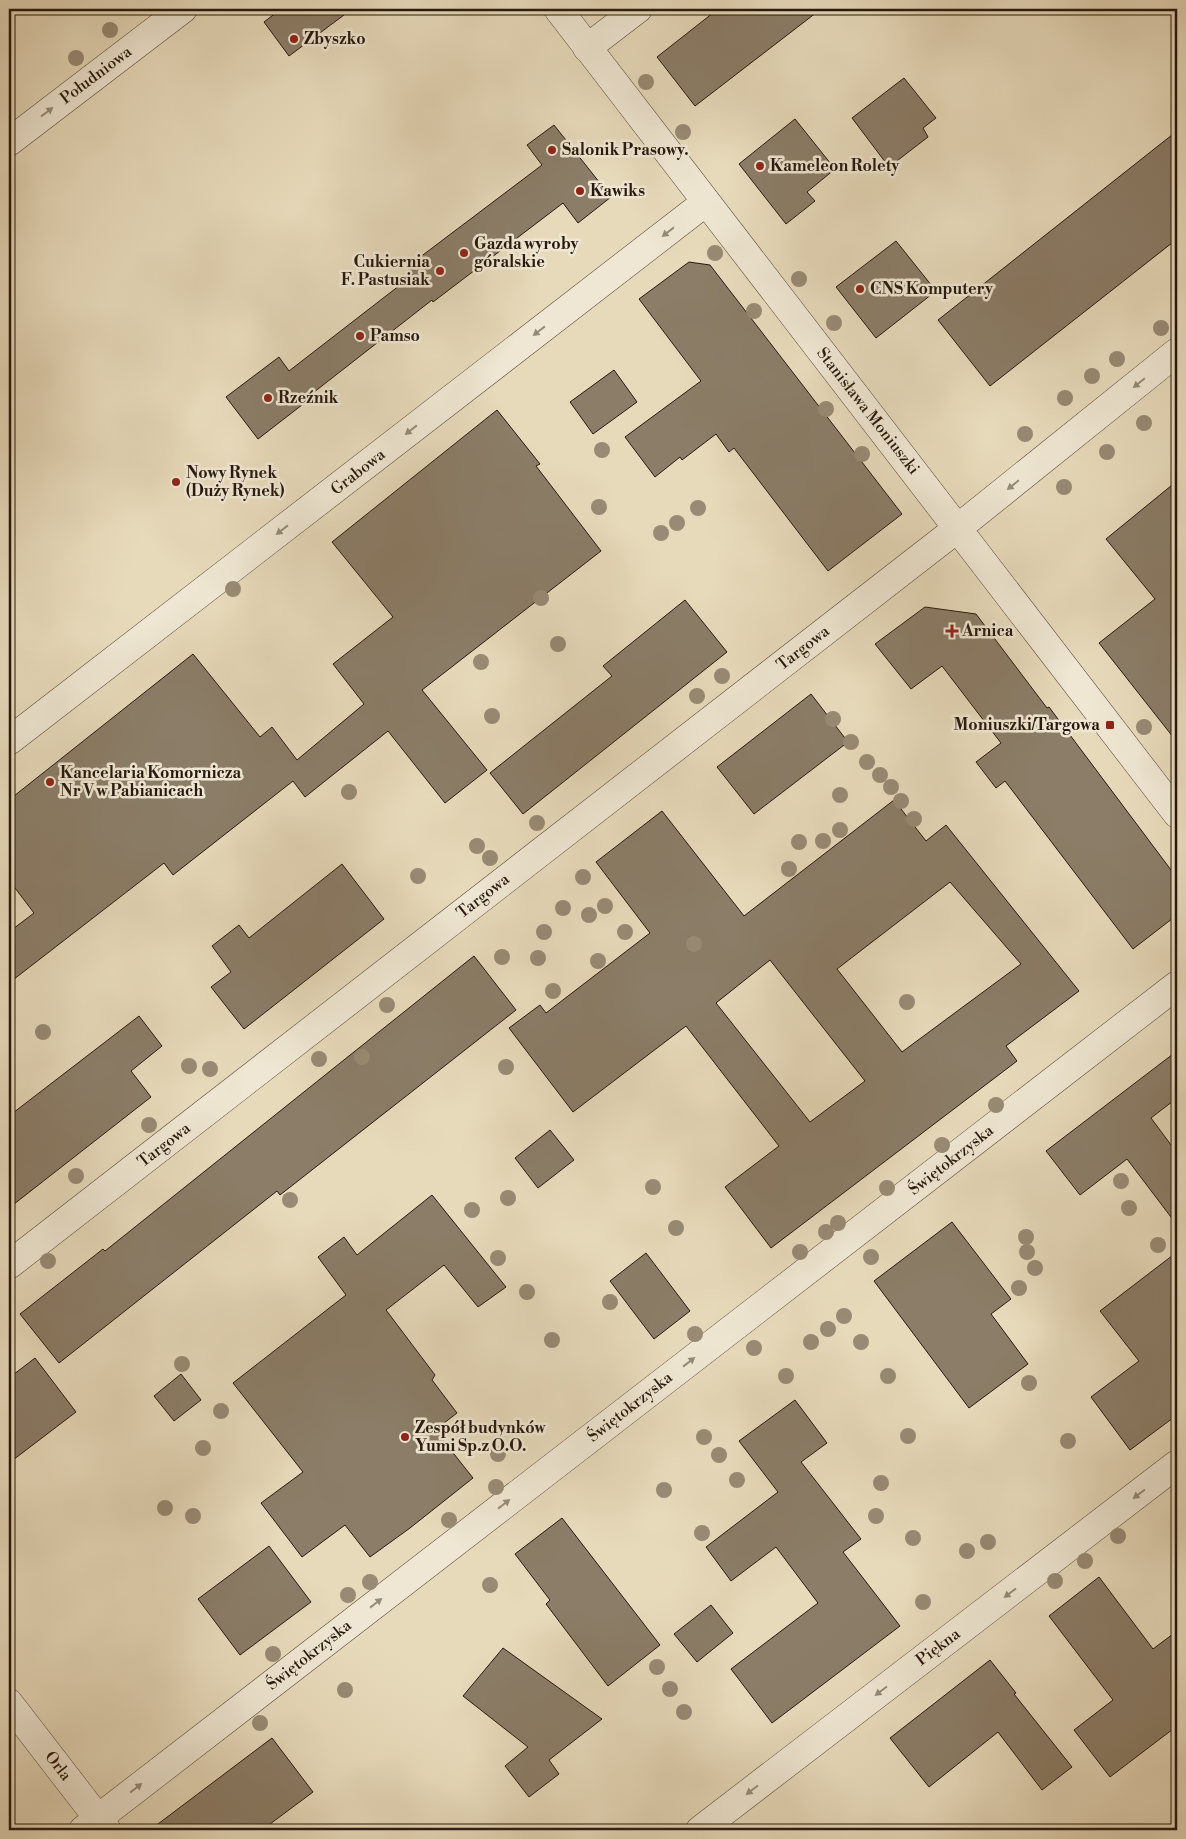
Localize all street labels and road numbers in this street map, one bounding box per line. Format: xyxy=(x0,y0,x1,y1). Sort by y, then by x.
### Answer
street label: Południowa xyxy=(56,41,136,108)
street label: Stanisława Moniuszki xyxy=(812,344,924,478)
street label: Grabowa xyxy=(327,444,390,500)
street label: Targowa xyxy=(773,621,834,675)
street label: Targowa xyxy=(453,869,514,923)
street label: Targowa xyxy=(134,1118,195,1172)
street label: Świętokrzyska xyxy=(903,1118,998,1199)
street label: Świętokrzyska xyxy=(582,1365,677,1446)
street label: Świętokrzyska xyxy=(261,1613,356,1694)
street label: Piękna xyxy=(912,1623,965,1670)
street label: Orla xyxy=(40,1747,76,1785)

